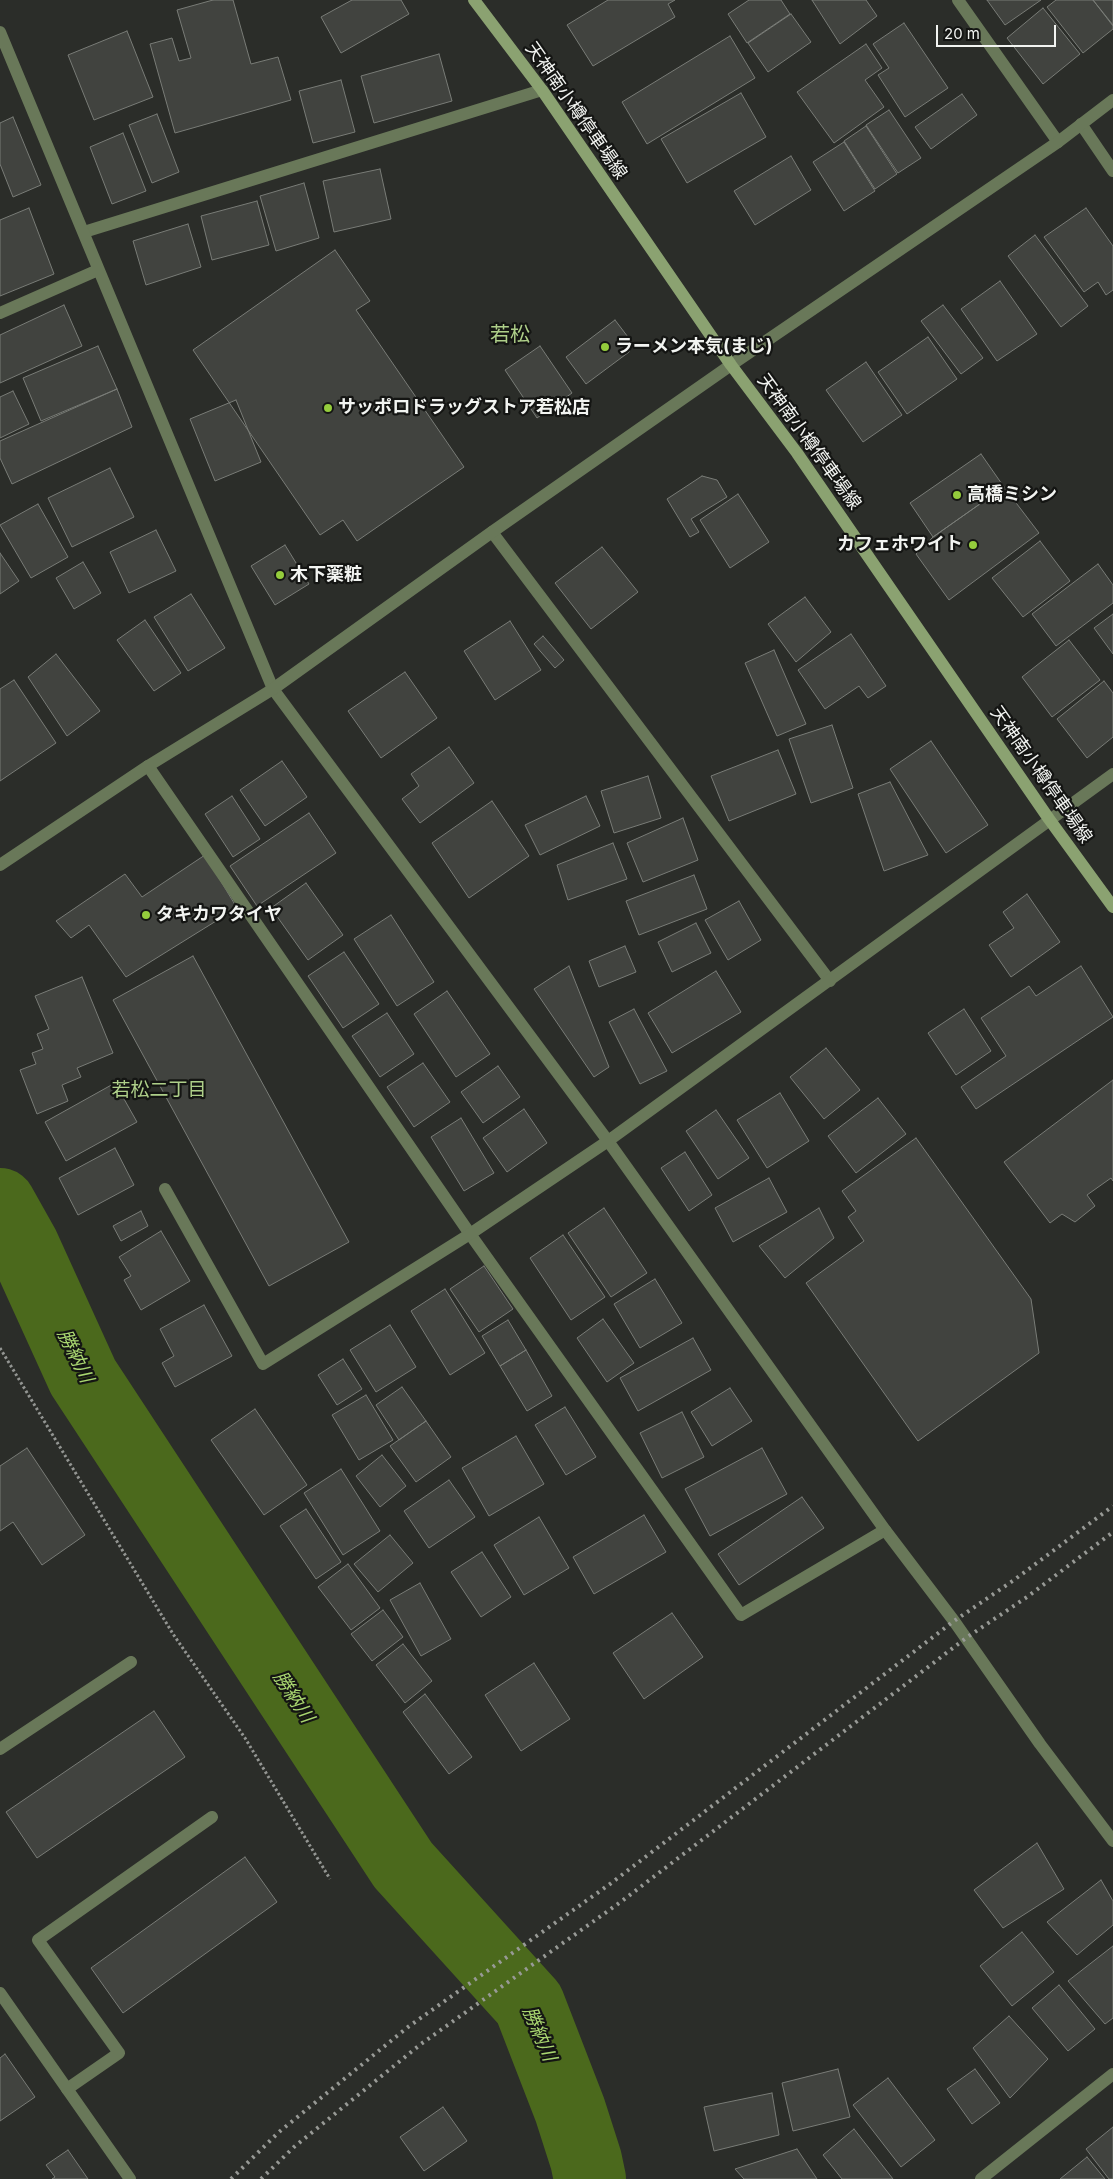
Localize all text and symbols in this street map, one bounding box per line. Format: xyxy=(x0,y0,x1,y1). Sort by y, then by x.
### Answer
scale bar xyxy=(938,15,1058,47)
text: 20 m xyxy=(944,24,980,43)
street label: 天神南小樽停車場線 xyxy=(521,38,631,184)
district label: 若松 xyxy=(490,323,530,347)
place label: ラーメン本気(まじ) xyxy=(615,336,773,358)
marker: ラーメン本気(まじ) xyxy=(599,341,611,353)
street label: 天神南小樽停車場線 xyxy=(753,370,865,514)
place label: サッポロドラッグストア若松店 xyxy=(338,397,590,419)
marker: サッポロドラッグストア若松店 xyxy=(322,402,334,414)
place label: 高橋ミシン xyxy=(967,484,1057,506)
marker: 高橋ミシン xyxy=(951,489,963,501)
place label: カフェホワイト xyxy=(837,534,963,556)
marker: カフェホワイト xyxy=(967,539,979,551)
place label: 木下薬粧 xyxy=(290,564,362,586)
marker: 木下薬粧 xyxy=(274,569,286,581)
street label: 天神南小樽停車場線 xyxy=(986,702,1096,848)
place label: タキカワタイヤ xyxy=(156,904,282,926)
marker: タキカワタイヤ xyxy=(140,909,152,921)
district label: 若松二丁目 xyxy=(112,1079,206,1101)
water label: 勝納川 xyxy=(52,1325,98,1387)
water label: 勝納川 xyxy=(268,1667,318,1727)
water label: 勝納川 xyxy=(517,2003,561,2065)

